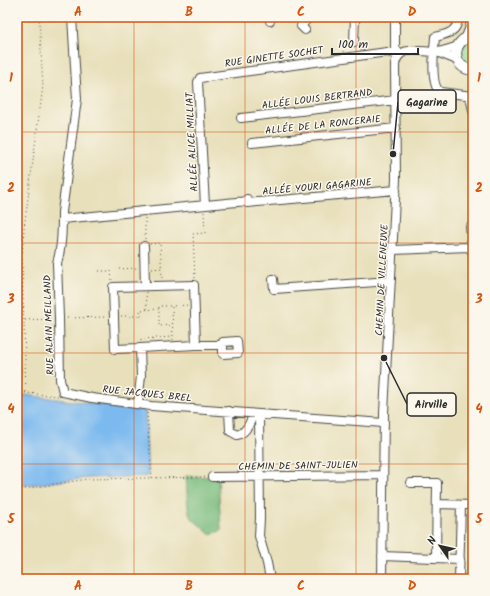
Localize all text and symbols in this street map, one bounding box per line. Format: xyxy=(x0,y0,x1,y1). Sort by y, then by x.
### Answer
text: A xyxy=(74,2,82,23)
text: B xyxy=(185,2,193,23)
text: C xyxy=(297,2,305,23)
text: D xyxy=(408,2,417,23)
scale bar xyxy=(332,30,418,56)
text: 100 m xyxy=(338,35,369,54)
street label: RUE GINETTE SOCHET xyxy=(224,42,326,72)
text: 1 xyxy=(9,68,13,89)
text: 1 xyxy=(477,68,481,89)
street label: ALLÉE LOUIS BERTRAND xyxy=(261,84,374,114)
street label: ALLÉE ALICE MILLIAT xyxy=(181,90,203,192)
callout: Gagarine xyxy=(398,90,456,113)
text: Gagarine xyxy=(406,94,448,112)
street label: ALLÉE DE LA RONCERAIE xyxy=(264,111,383,139)
street label: ALLÉE YOURI GAGARINE xyxy=(262,174,373,200)
text: 2 xyxy=(7,178,15,199)
text: 2 xyxy=(475,178,483,199)
street label: CHEMIN DE VILLENEUVE xyxy=(371,223,393,336)
street label: RUE ALAIN MEILLAND xyxy=(39,274,59,375)
text: 3 xyxy=(6,289,15,310)
text: 3 xyxy=(474,289,483,310)
street label: RUE JACQUES BREL xyxy=(102,381,192,407)
callout: Airville xyxy=(407,393,456,416)
text: Airville xyxy=(415,396,448,414)
text: 4 xyxy=(7,399,15,420)
text: 4 xyxy=(475,399,483,420)
street label: CHEMIN DE SAINT-JULIEN xyxy=(238,457,358,475)
text: 5 xyxy=(7,509,16,530)
text: 5 xyxy=(475,509,484,530)
north arrow xyxy=(420,526,460,566)
text: N xyxy=(423,533,442,549)
text: A xyxy=(74,576,82,596)
text: B xyxy=(185,576,193,596)
text: C xyxy=(297,576,305,596)
text: D xyxy=(408,576,417,596)

